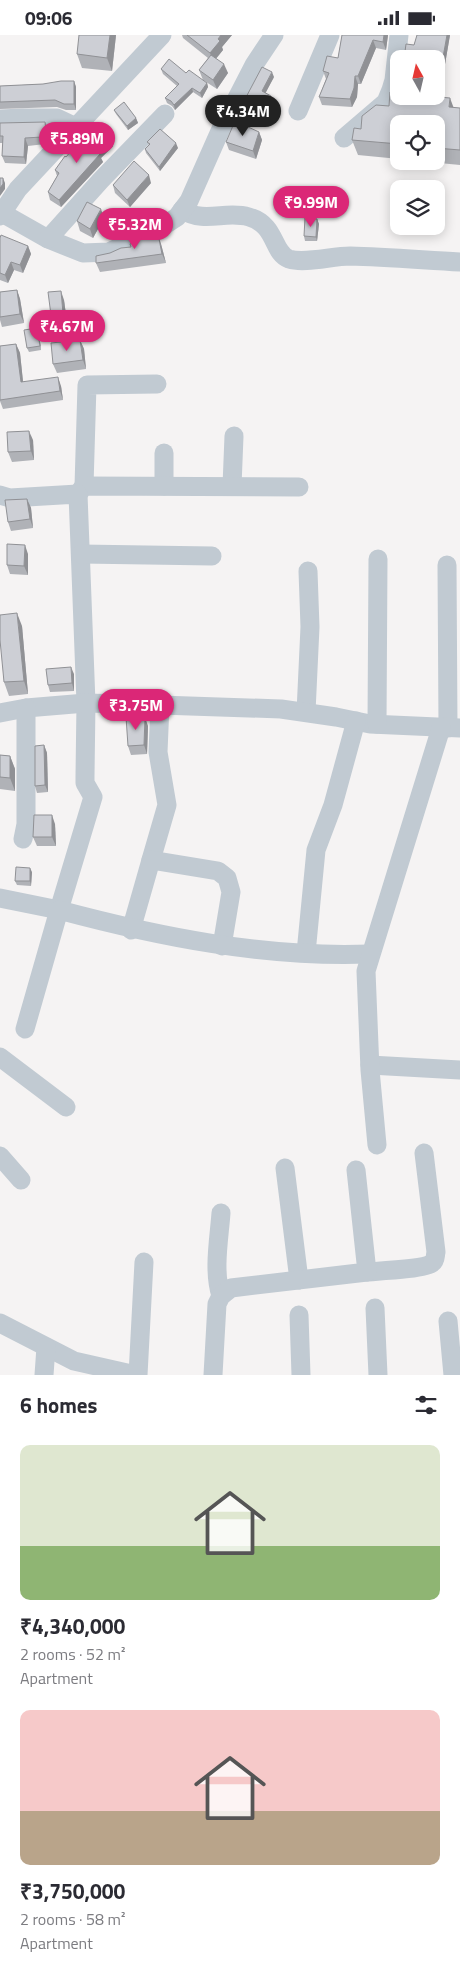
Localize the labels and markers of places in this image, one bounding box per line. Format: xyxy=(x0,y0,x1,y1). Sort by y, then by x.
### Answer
pin: ₹4.34M xyxy=(202,94,284,137)
pin: ₹5.89M xyxy=(36,121,118,164)
pin: ₹9.99M xyxy=(270,185,352,228)
pin: ₹5.32M xyxy=(94,207,176,250)
pin: ₹4.67M xyxy=(26,309,108,352)
pin: ₹3.75M xyxy=(95,689,177,731)

